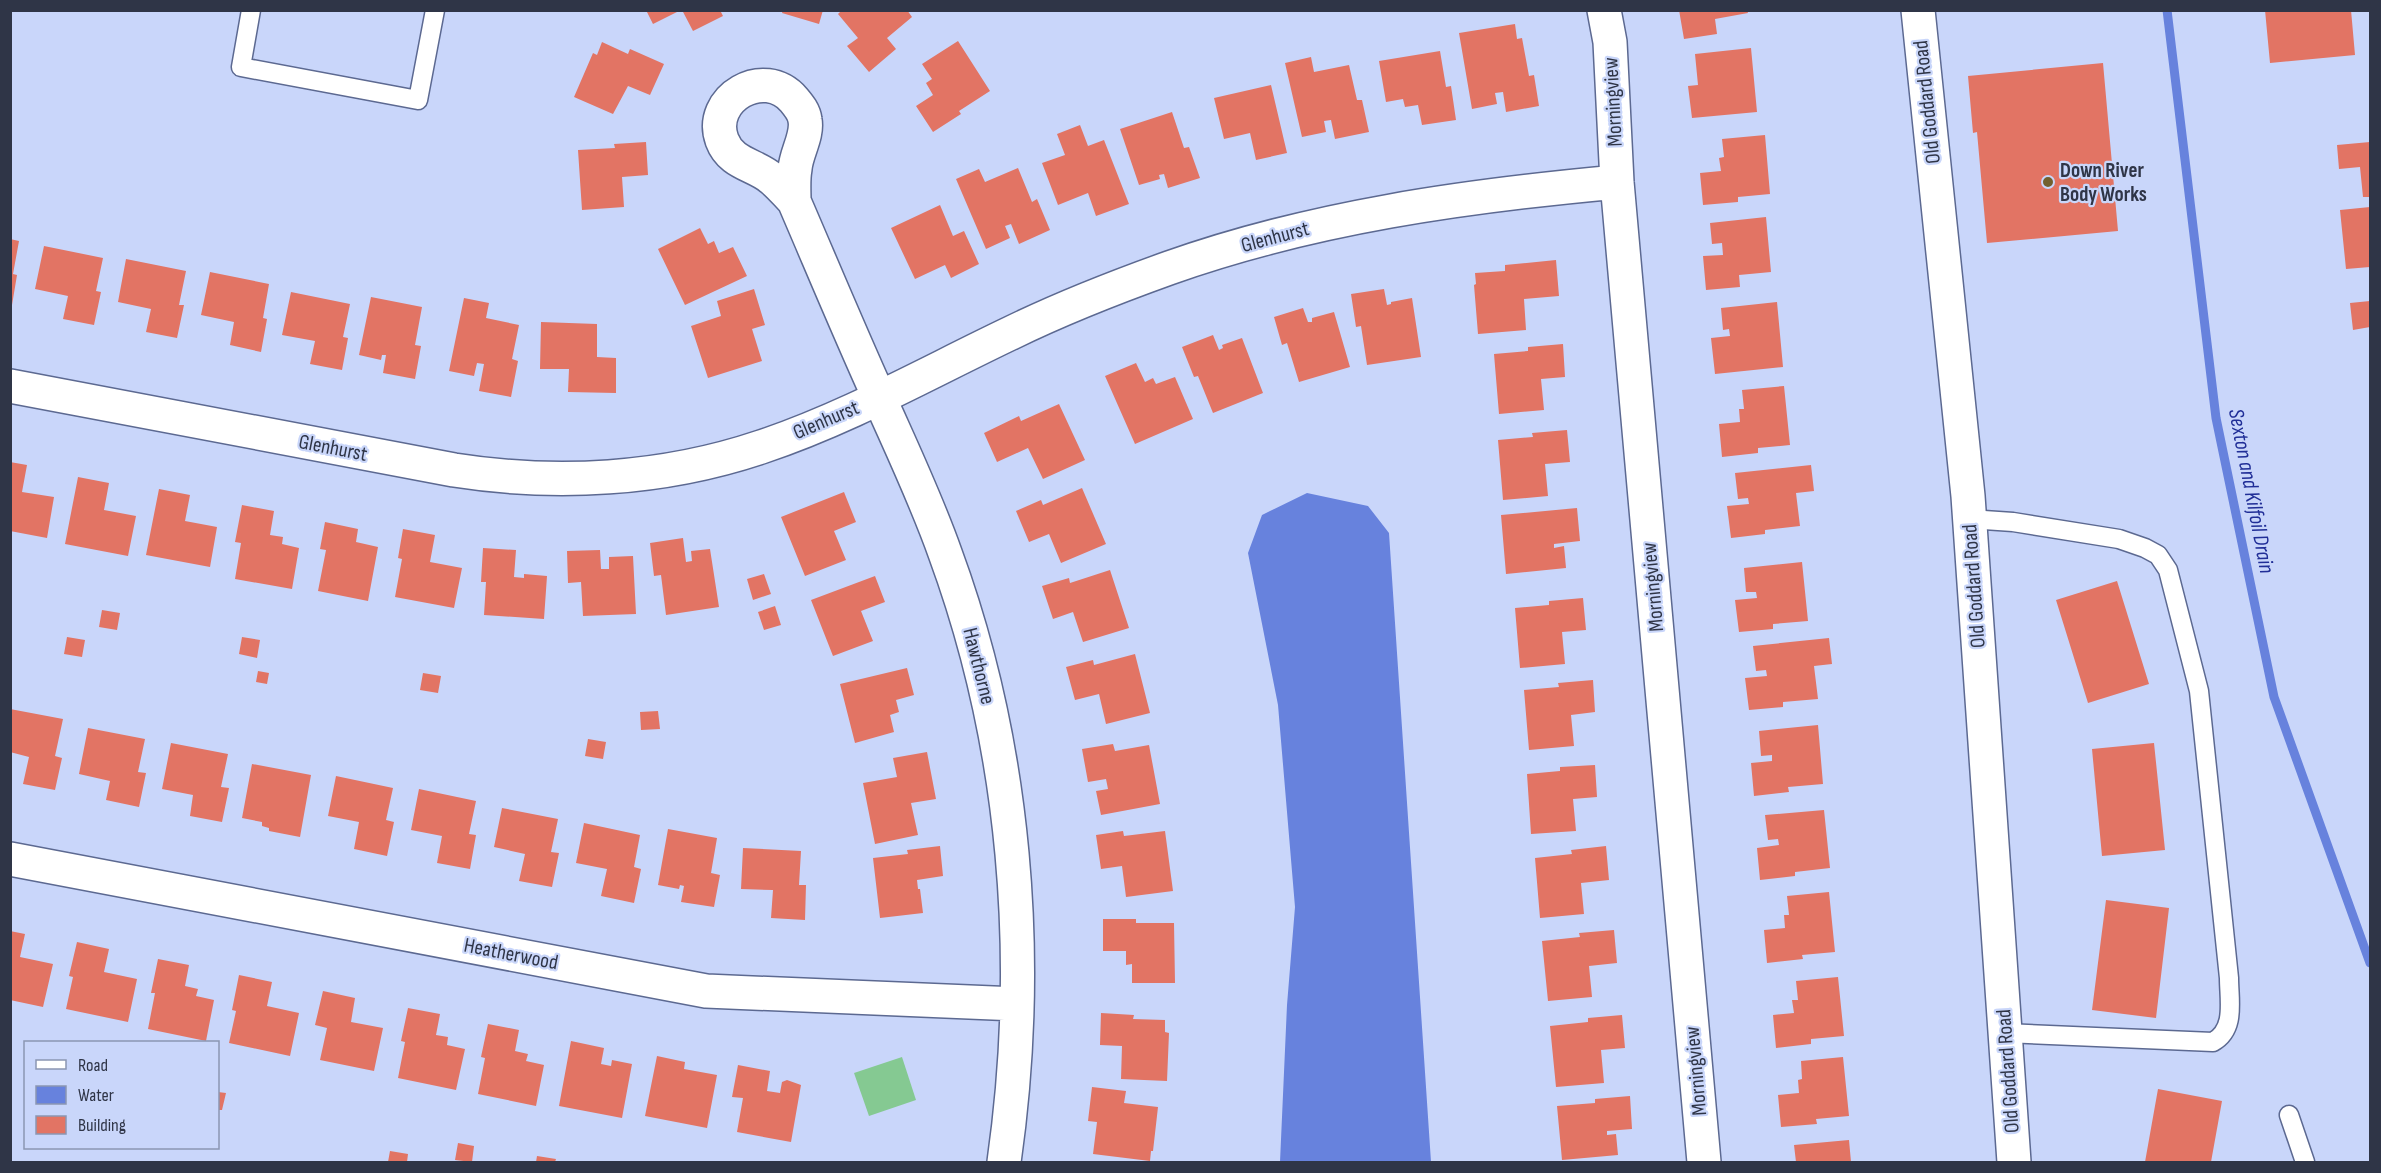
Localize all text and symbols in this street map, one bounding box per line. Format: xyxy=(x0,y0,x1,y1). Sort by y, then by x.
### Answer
street label: Old Goddard Road xyxy=(1908,39,1946,165)
street label: Morningview xyxy=(1598,57,1628,147)
place label: Down River Body Works xyxy=(2060,158,2147,207)
marker: Down River Body Works xyxy=(2041,175,2055,189)
street label: Glenhurst xyxy=(1238,216,1312,258)
street label: Glenhurst xyxy=(789,395,863,445)
water label: Sexton and Kilfoil Drain xyxy=(2222,406,2280,576)
street label: Glenhurst xyxy=(297,429,369,467)
street label: Old Goddard Road xyxy=(1957,523,1991,649)
street label: Morningview xyxy=(1637,541,1669,633)
street label: Hawthorne xyxy=(957,625,1001,707)
street label: Heatherwood xyxy=(462,933,560,975)
street label: Old Goddard Road xyxy=(1991,1008,2025,1134)
street label: Morningview xyxy=(1680,1025,1712,1117)
legend xyxy=(24,1041,219,1149)
text: Road xyxy=(78,1055,108,1076)
text: Water xyxy=(78,1085,114,1106)
text: Building xyxy=(78,1115,126,1136)

